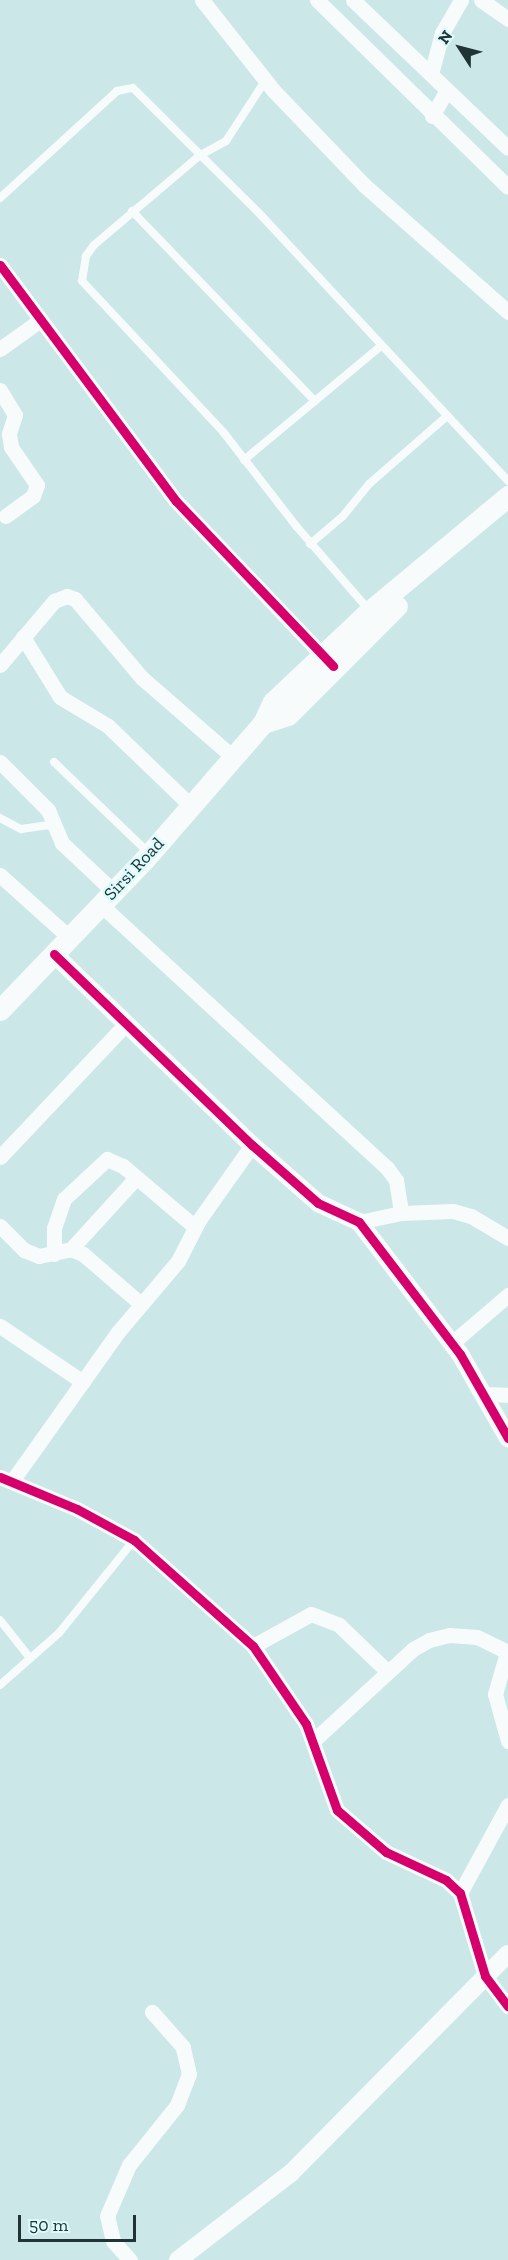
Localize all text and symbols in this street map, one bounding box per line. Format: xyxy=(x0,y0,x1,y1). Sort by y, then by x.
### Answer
north arrow xyxy=(430,18,490,78)
text: N xyxy=(434,27,456,48)
street label: Sirsi Road xyxy=(100,833,168,905)
scale bar xyxy=(21,2203,140,2241)
text: 50 m xyxy=(29,2214,68,2236)

